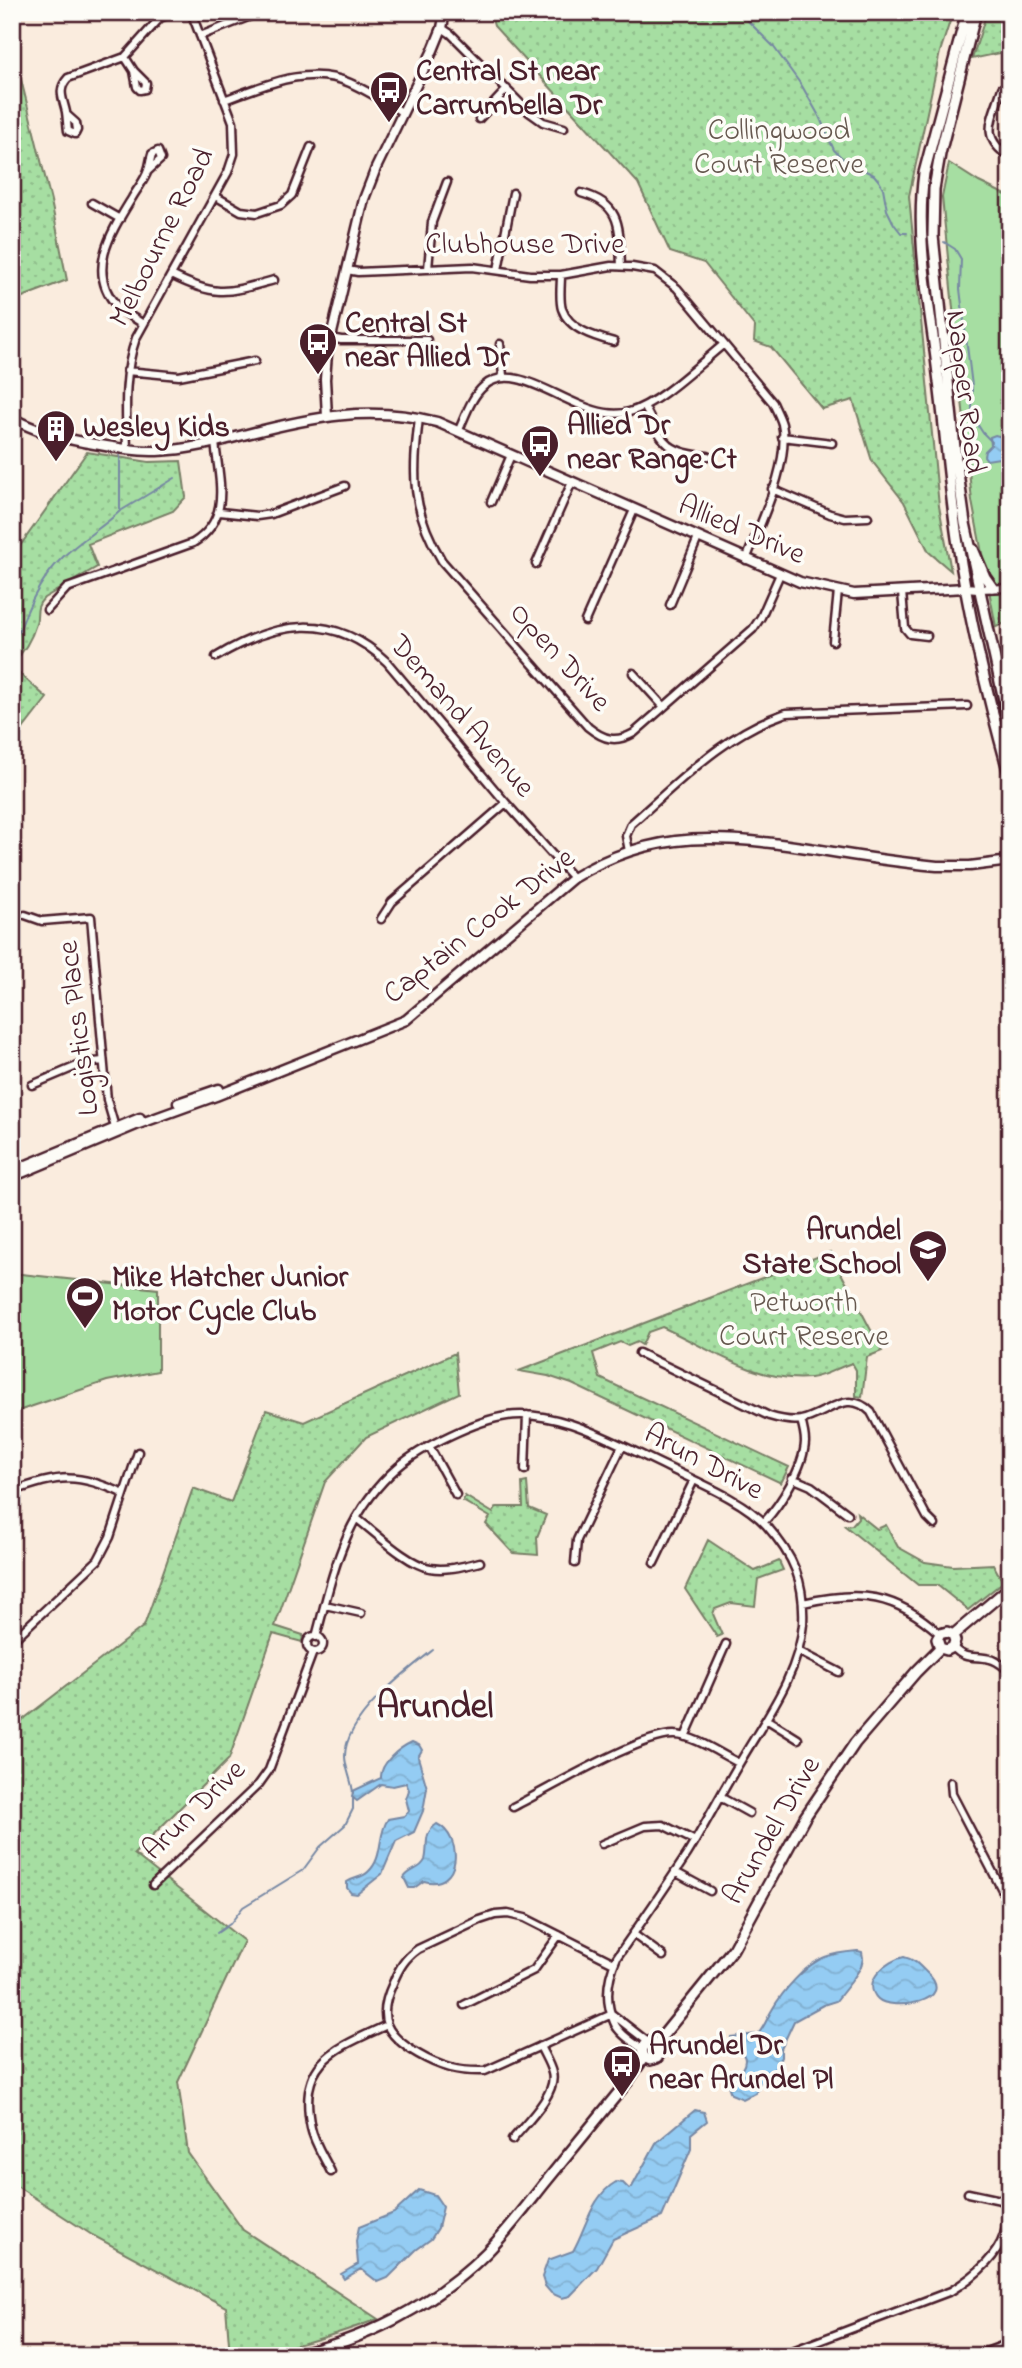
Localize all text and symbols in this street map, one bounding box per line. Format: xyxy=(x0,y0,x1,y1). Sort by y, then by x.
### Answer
place label: Central St near Carrumbella Dr xyxy=(416,51,603,129)
bus stop icon: Central St near Carrumbella Dr xyxy=(368,69,410,124)
park label: Collingwood Court Reserve xyxy=(694,110,865,188)
street label: Melbourne Road xyxy=(99,141,227,335)
street label: Clubhouse Drive xyxy=(425,224,625,268)
place label: Central St near Allied Dr xyxy=(345,303,510,381)
street label: Napper Road xyxy=(932,308,996,476)
bus stop icon: Central St near Allied Dr xyxy=(297,321,339,376)
place label: Allied Dr near Range Ct xyxy=(567,405,738,484)
place label: Wesley Kids xyxy=(83,407,230,451)
building icon: Wesley Kids xyxy=(35,408,77,463)
bus stop icon: Allied Dr near Range Ct xyxy=(519,423,561,478)
street label: Allied Drive xyxy=(671,484,812,578)
street label: Open Drive xyxy=(498,593,621,723)
street label: Demand Avenue xyxy=(377,625,545,809)
street label: Captain Cook Drive xyxy=(375,838,586,1016)
street label: Logistics Place xyxy=(47,937,113,1118)
place label: Arundel State School xyxy=(742,1210,901,1288)
school or university icon: Arundel State School xyxy=(907,1228,949,1283)
place label: Mike Hatcher Junior Motor Cycle Club xyxy=(112,1257,349,1335)
sports icon: Mike Hatcher Junior Motor Cycle Club xyxy=(64,1275,106,1330)
park label: Petworth Court Reserve xyxy=(719,1282,890,1360)
street label: Arun Drive xyxy=(635,1413,771,1513)
district label: Arundel xyxy=(376,1681,494,1735)
street label: Arundel Drive xyxy=(713,1748,834,1914)
street label: Arun Drive xyxy=(133,1750,257,1872)
place label: Arundel Dr near Arundel Pl xyxy=(649,2025,833,2103)
bus stop icon: Arundel Dr near Arundel Pl xyxy=(601,2043,643,2098)

